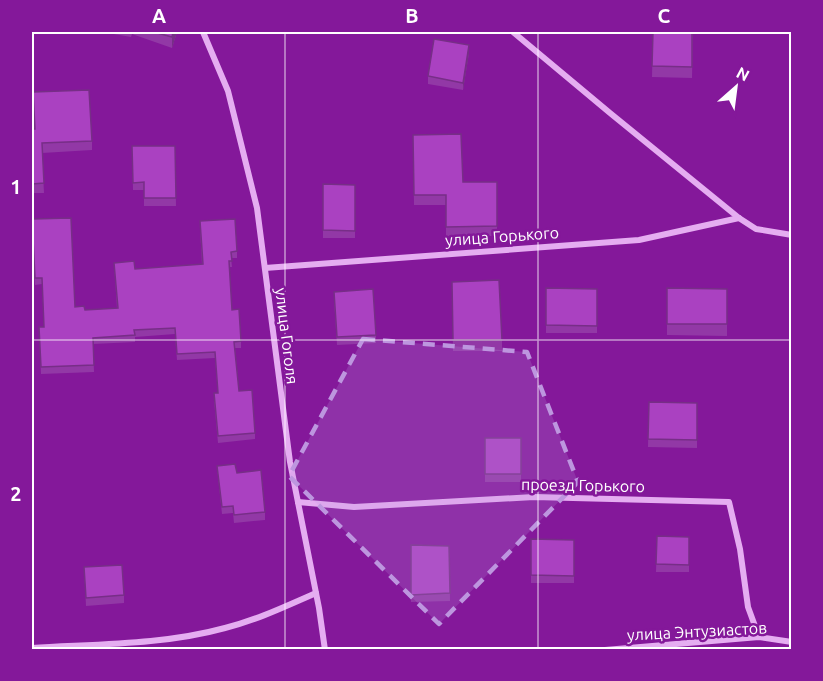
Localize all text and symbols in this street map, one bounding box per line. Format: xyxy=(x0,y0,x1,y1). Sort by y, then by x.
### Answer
text: A xyxy=(152,4,166,27)
text: B xyxy=(405,4,419,27)
text: C xyxy=(658,4,671,27)
north arrow xyxy=(706,57,766,117)
text: N xyxy=(734,63,753,85)
text: 1 xyxy=(10,175,22,198)
street label: улица Горького xyxy=(445,223,559,249)
street label: улица Гоголя xyxy=(272,287,302,385)
street label: проезд Горького xyxy=(521,475,645,495)
text: 2 xyxy=(10,482,22,505)
street label: улица Энтузиастов xyxy=(627,618,767,644)

